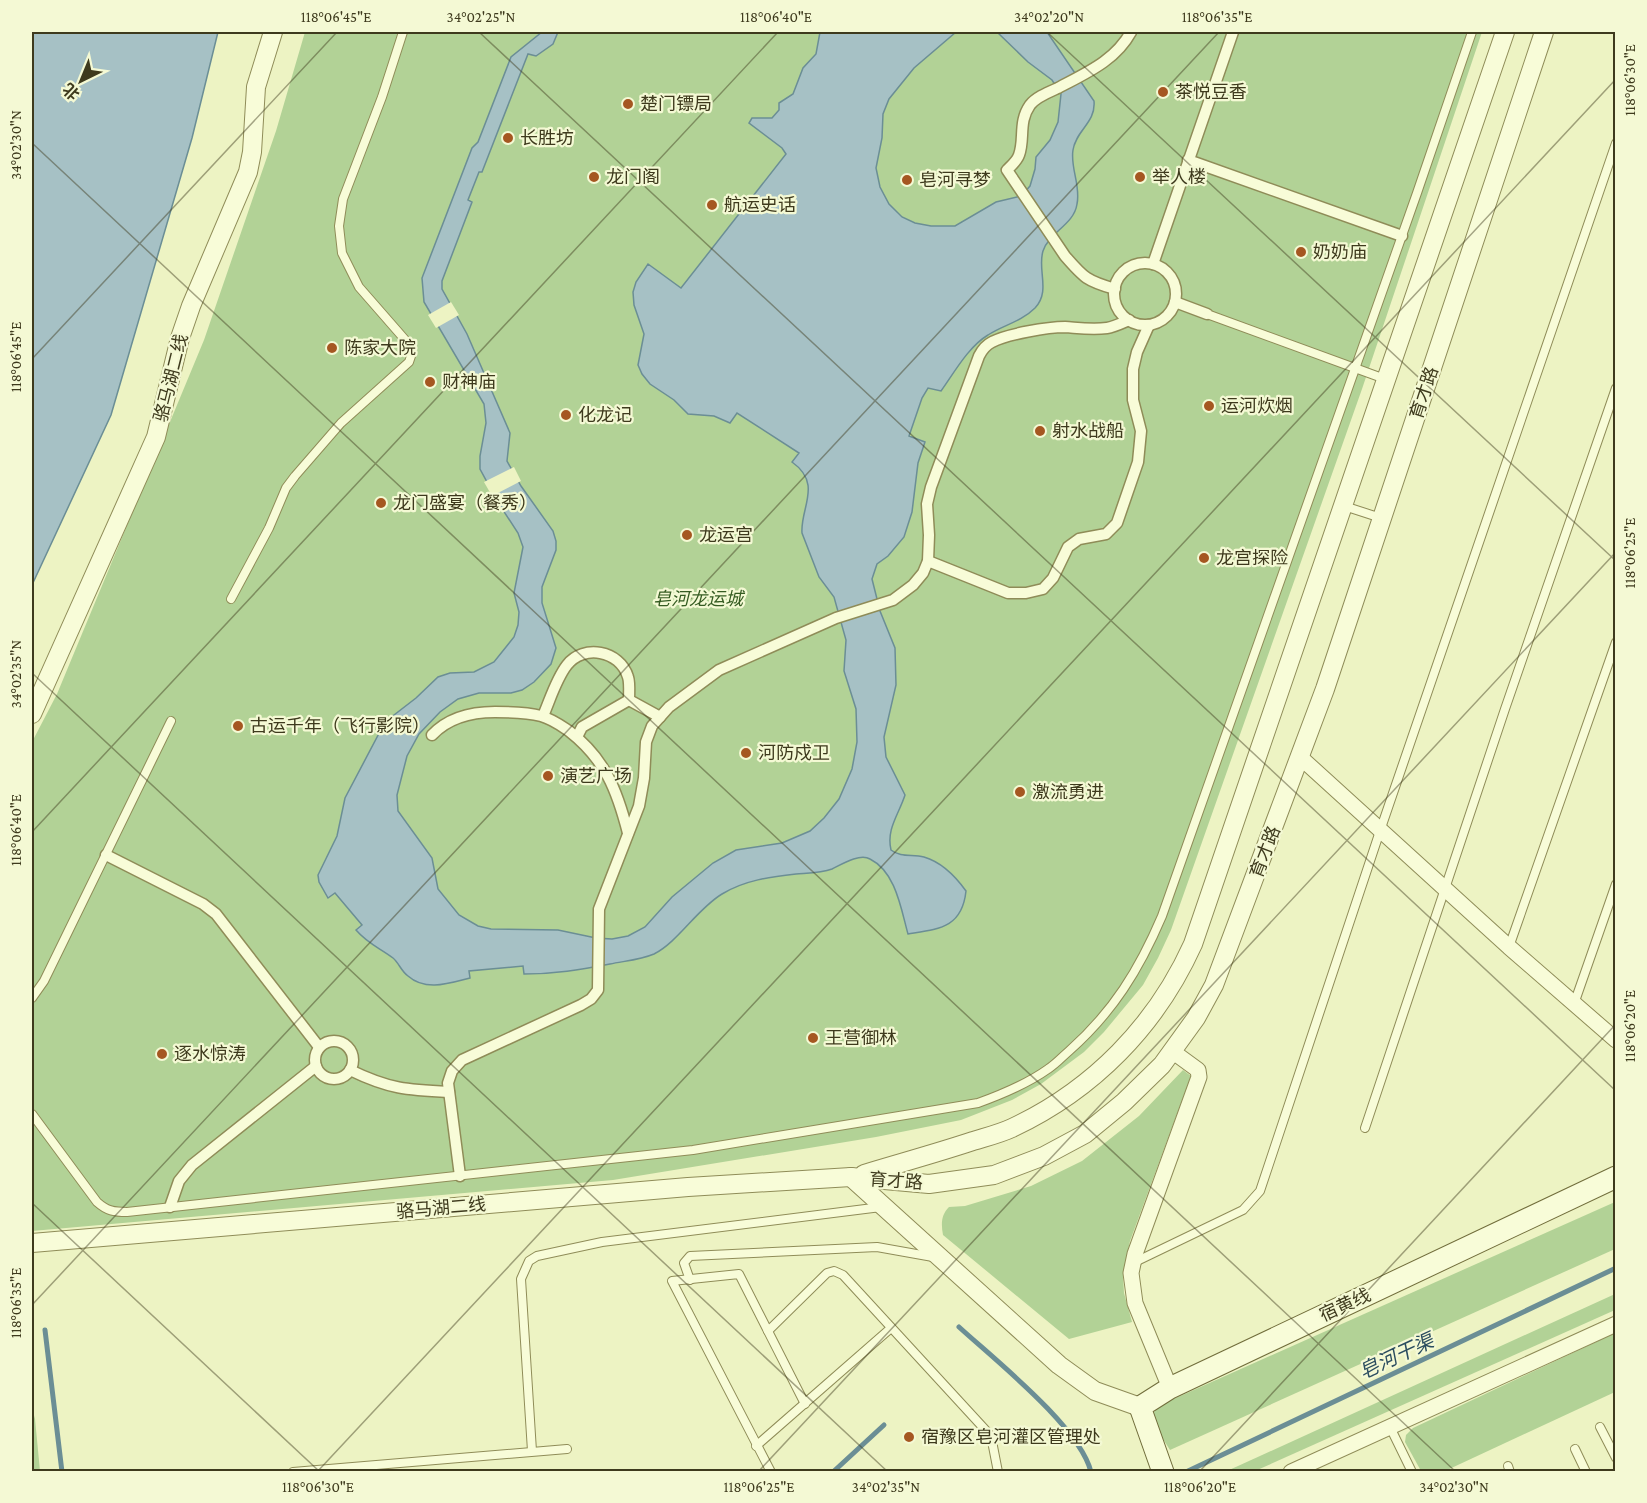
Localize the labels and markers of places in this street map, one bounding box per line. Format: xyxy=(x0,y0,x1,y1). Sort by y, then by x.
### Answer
place label: 茶悦豆香 xyxy=(1175,82,1247,102)
marker: 茶悦豆香 xyxy=(1156,85,1170,99)
place label: 楚门镖局 xyxy=(640,94,712,114)
marker: 楚门镖局 xyxy=(621,97,635,111)
place label: 长胜坊 xyxy=(520,128,574,148)
marker: 长胜坊 xyxy=(501,131,515,145)
place label: 龙门阁 xyxy=(606,167,660,187)
place label: 举人楼 xyxy=(1152,167,1206,187)
marker: 龙门阁 xyxy=(587,170,601,184)
place label: 皂河寻梦 xyxy=(919,170,991,190)
marker: 举人楼 xyxy=(1133,170,1147,184)
marker: 皂河寻梦 xyxy=(900,173,914,187)
place label: 航运史话 xyxy=(724,195,796,215)
marker: 航运史话 xyxy=(705,198,719,212)
place label: 奶奶庙 xyxy=(1313,242,1367,262)
marker: 奶奶庙 xyxy=(1294,245,1308,259)
place label: 陈家大院 xyxy=(344,338,416,358)
marker: 陈家大院 xyxy=(325,341,339,355)
place label: 财神庙 xyxy=(442,372,496,392)
marker: 财神庙 xyxy=(423,375,437,389)
place label: 运河炊烟 xyxy=(1221,396,1293,416)
marker: 运河炊烟 xyxy=(1202,399,1216,413)
place label: 化龙记 xyxy=(578,405,632,425)
marker: 化龙记 xyxy=(559,408,573,422)
place label: 射水战船 xyxy=(1052,421,1124,441)
marker: 射水战船 xyxy=(1033,424,1047,438)
place label: 龙门盛宴（餐秀） xyxy=(393,493,537,513)
marker: 龙门盛宴（餐秀） xyxy=(374,496,388,510)
place label: 龙运宫 xyxy=(699,525,753,545)
marker: 龙运宫 xyxy=(680,528,694,542)
place label: 龙宫探险 xyxy=(1216,548,1288,568)
marker: 龙宫探险 xyxy=(1197,551,1211,565)
place label: 古运千年（飞行影院） xyxy=(250,716,430,736)
marker: 古运千年（飞行影院） xyxy=(231,719,245,733)
place label: 河防戍卫 xyxy=(758,743,830,763)
marker: 河防戍卫 xyxy=(739,746,753,760)
place label: 演艺广场 xyxy=(560,766,632,786)
marker: 演艺广场 xyxy=(541,769,555,783)
place label: 激流勇进 xyxy=(1032,782,1104,802)
marker: 激流勇进 xyxy=(1013,785,1027,799)
place label: 王营御林 xyxy=(825,1028,897,1048)
marker: 王营御林 xyxy=(806,1031,820,1045)
place label: 逐水惊涛 xyxy=(174,1044,246,1064)
marker: 逐水惊涛 xyxy=(155,1047,169,1061)
place label: 宿豫区皂河灌区管理处 xyxy=(921,1427,1101,1447)
marker: 宿豫区皂河灌区管理处 xyxy=(902,1430,916,1444)

